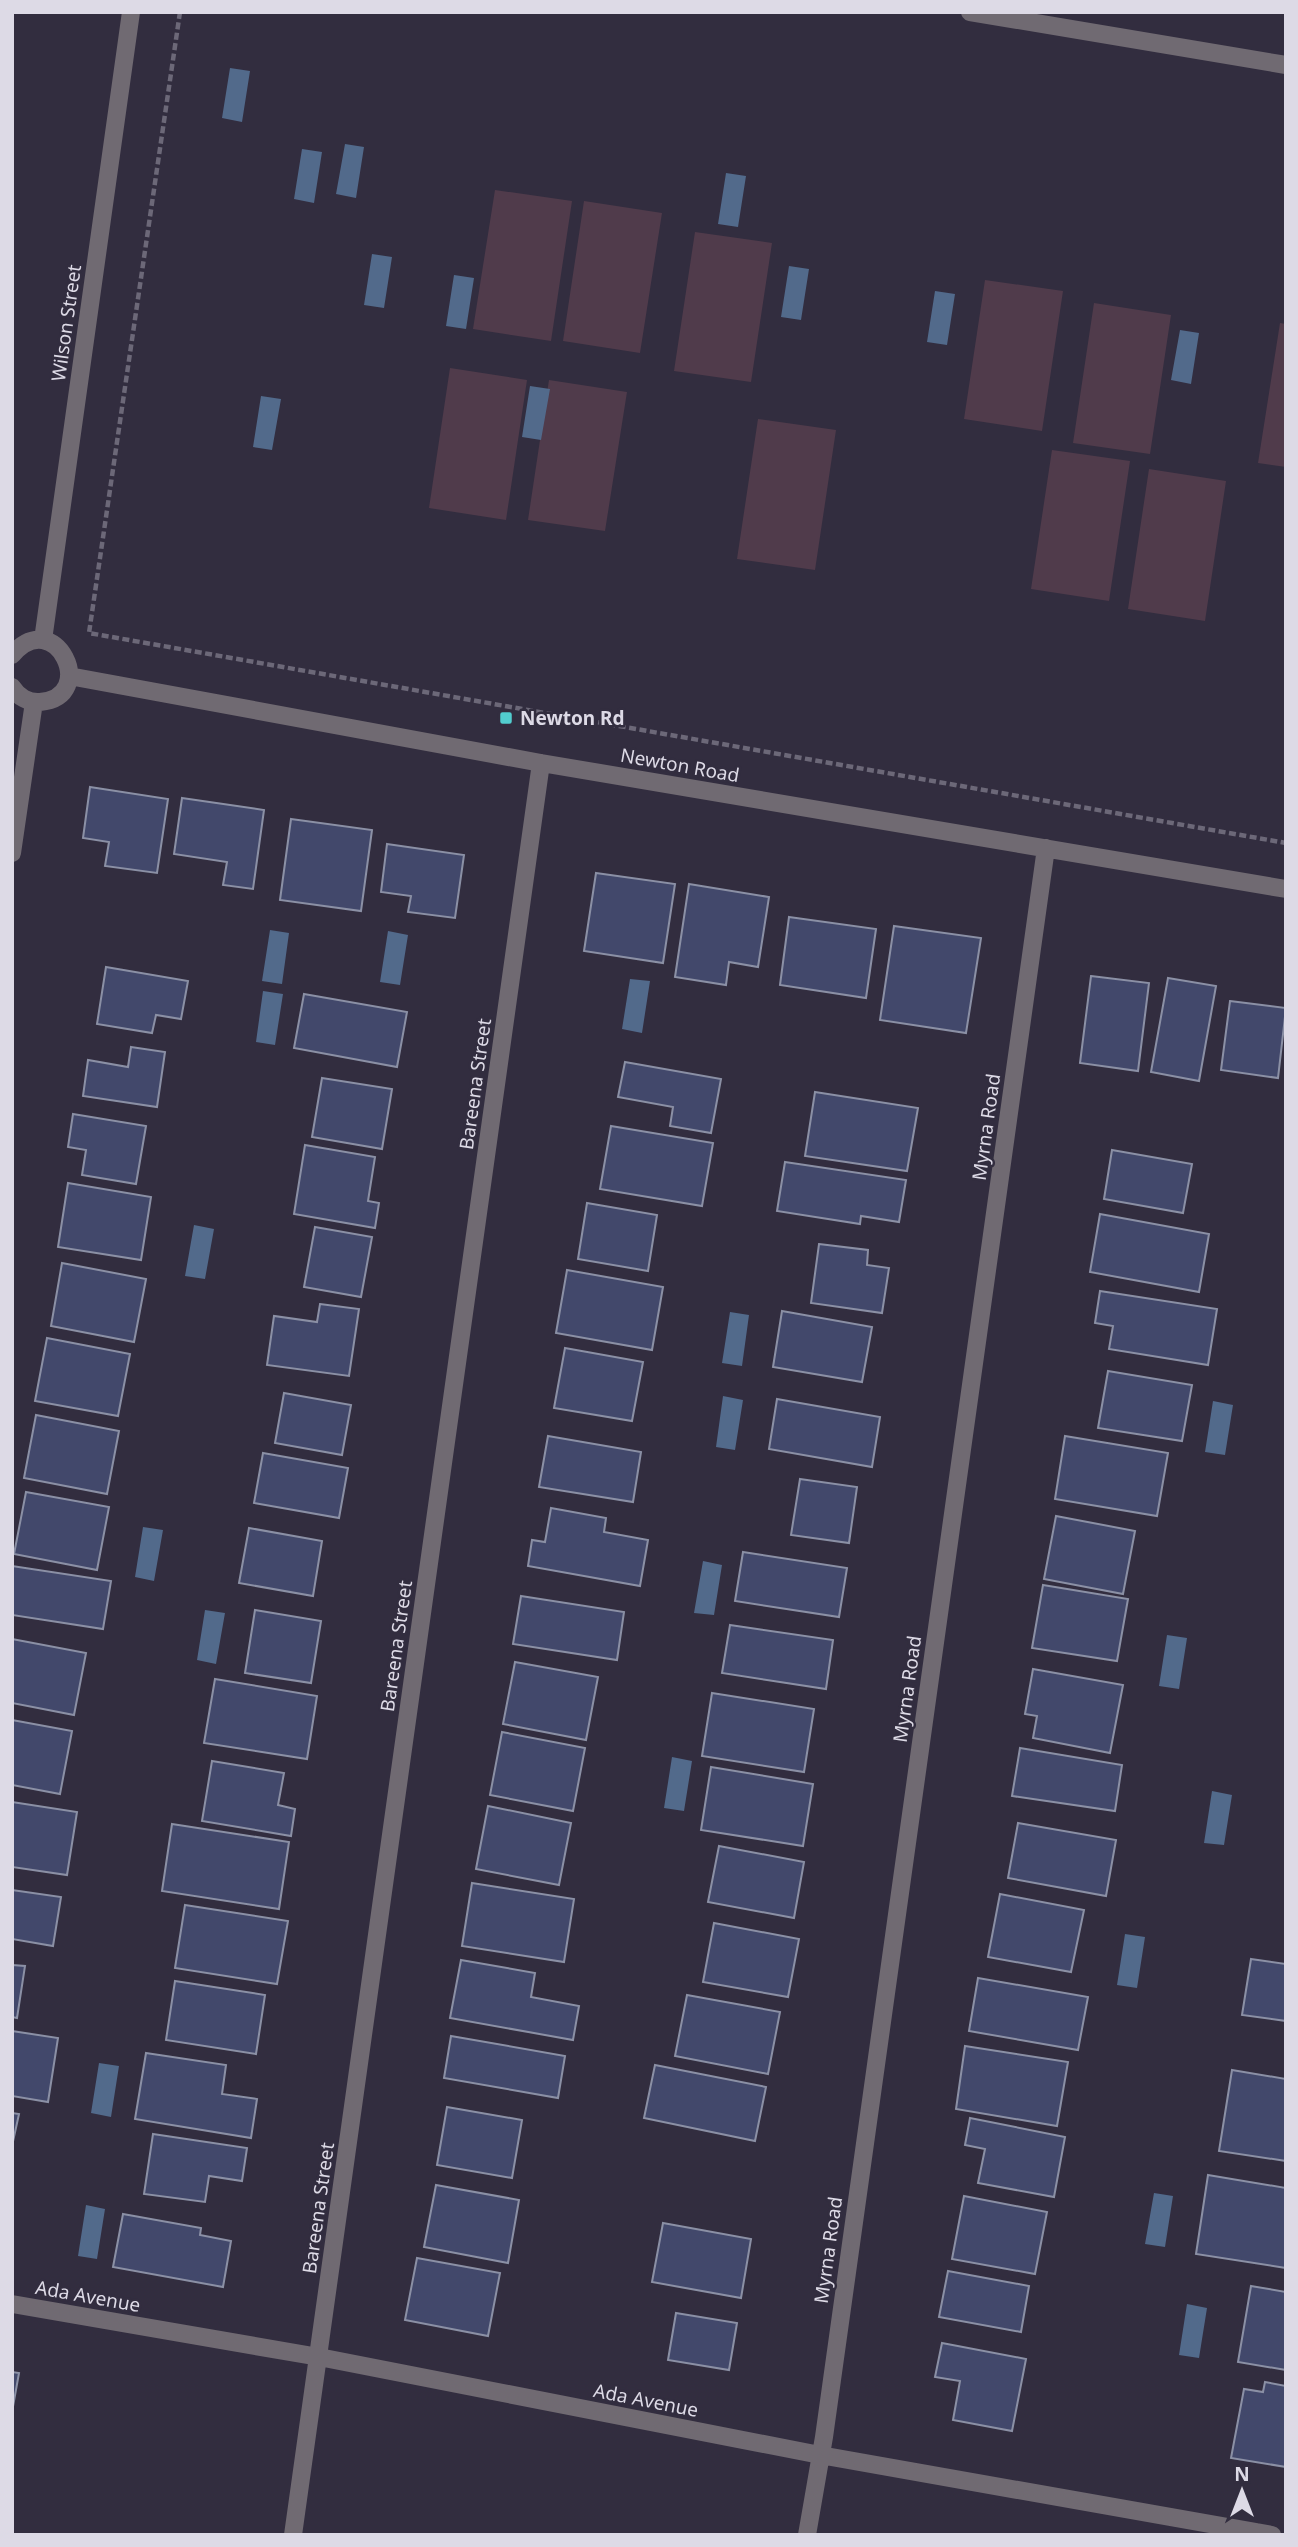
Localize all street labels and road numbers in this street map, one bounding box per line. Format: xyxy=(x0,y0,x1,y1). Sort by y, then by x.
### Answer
street label: Wilson Street xyxy=(45,263,87,383)
street label: Newton Road xyxy=(618,742,742,788)
street label: Bareena Street xyxy=(453,1017,497,1151)
street label: Myrna Road xyxy=(966,1072,1006,1182)
street label: Bareena Street xyxy=(374,1579,418,1713)
street label: Myrna Road xyxy=(887,1634,927,1744)
street label: Bareena Street xyxy=(296,2141,340,2275)
street label: Myrna Road xyxy=(808,2195,848,2305)
street label: Ada Avenue xyxy=(33,2274,143,2318)
street label: Ada Avenue xyxy=(591,2377,701,2423)

